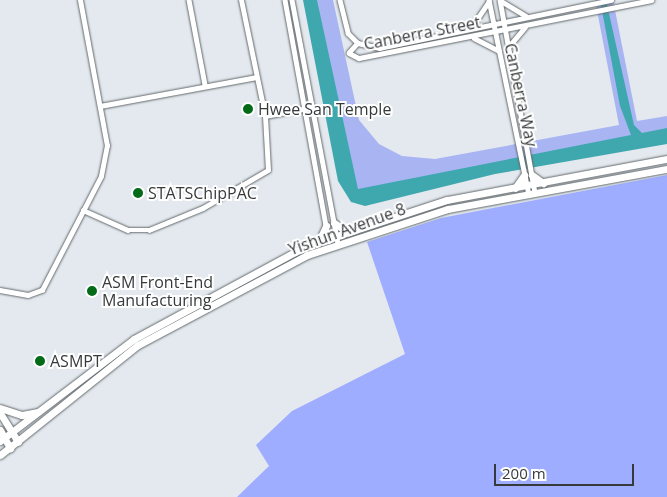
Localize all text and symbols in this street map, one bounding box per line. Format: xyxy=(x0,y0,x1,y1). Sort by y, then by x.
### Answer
street label: Canberra Street xyxy=(362,12,482,54)
street label: Canberra Way xyxy=(501,41,541,149)
place label: Hwee San Temple xyxy=(258,99,391,119)
marker: Hwee San Temple xyxy=(242,103,254,115)
place label: STATSChipPAC xyxy=(148,183,257,203)
marker: STATSChipPAC xyxy=(132,187,144,199)
street label: Yishun Avenue 8 xyxy=(286,199,408,259)
place label: ASM Front-End Manufacturing xyxy=(102,272,213,310)
marker: ASM Front-End Manufacturing xyxy=(86,285,98,297)
place label: ASMPT xyxy=(50,351,102,371)
marker: ASMPT xyxy=(34,355,46,367)
scale bar xyxy=(497,454,637,486)
text: 200 m xyxy=(502,463,546,483)

